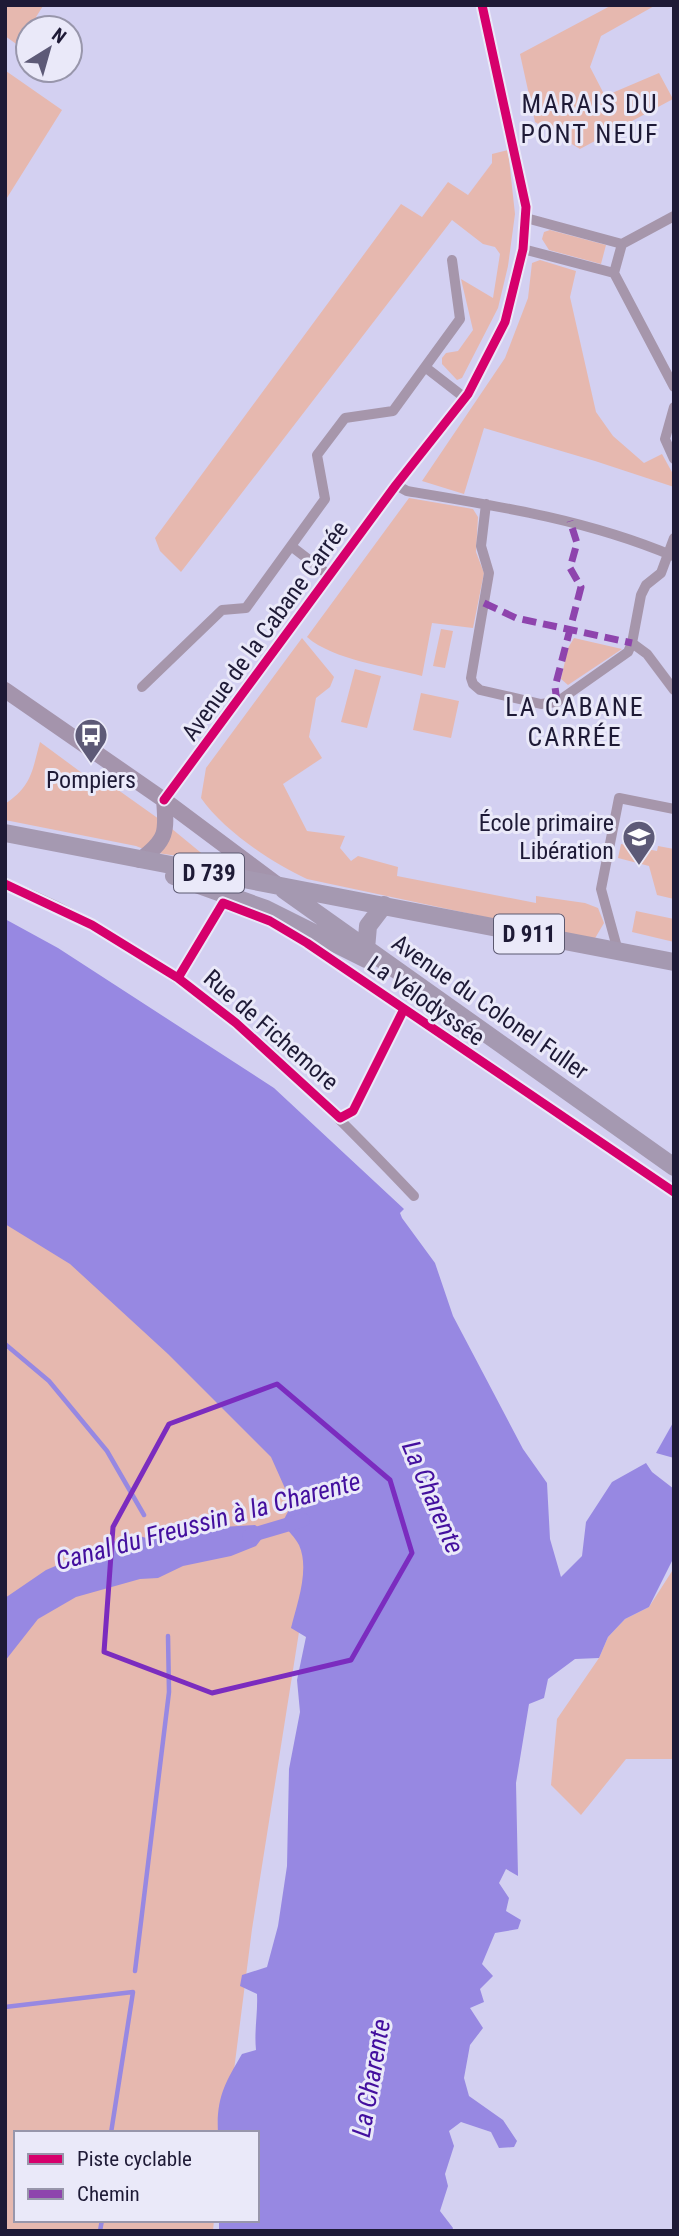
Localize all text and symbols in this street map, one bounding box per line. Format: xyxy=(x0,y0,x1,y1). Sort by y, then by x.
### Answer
north arrow xyxy=(14,14,84,84)
text: N xyxy=(47,23,70,49)
district label: MARAIS DU PONT NEUF xyxy=(521,89,659,149)
street label: Avenue de la Cabane Carrée xyxy=(176,516,354,746)
district label: LA CABANE CARRÉE xyxy=(505,692,645,752)
bus stop icon: Pompiers xyxy=(72,716,110,765)
place label: Pompiers xyxy=(46,766,136,794)
place label: École primaire Libération xyxy=(479,809,614,865)
school or university icon: École primaire Libération xyxy=(620,818,658,867)
road number: D 739 xyxy=(174,853,244,892)
road number: D 911 xyxy=(494,914,564,953)
street label: Avenue du Colonel Fuller xyxy=(386,929,594,1085)
street label: La Vélodyssée xyxy=(362,950,490,1052)
street label: Rue de Fichemore xyxy=(198,964,344,1096)
water label: La Charente xyxy=(396,1436,470,1558)
water label: Canal du Freussin à la Charente xyxy=(52,1466,364,1576)
water label: La Charente xyxy=(346,2017,396,2139)
legend xyxy=(14,2131,259,2222)
text: Piste cyclable xyxy=(77,2147,192,2171)
text: Chemin xyxy=(77,2182,140,2206)

